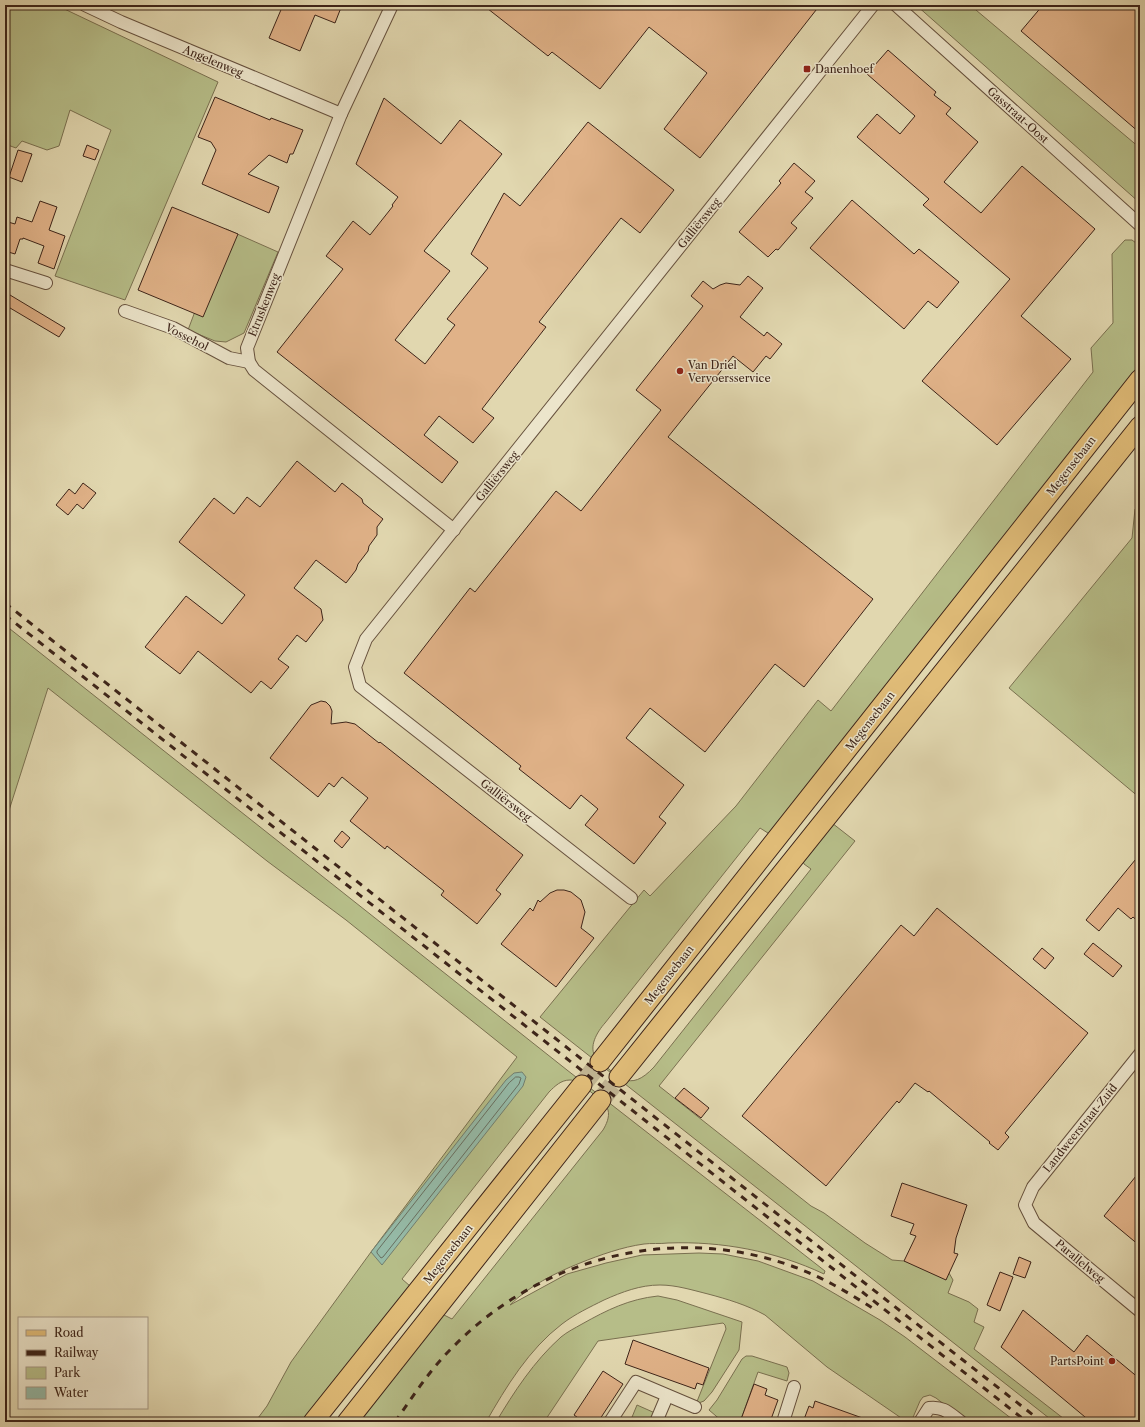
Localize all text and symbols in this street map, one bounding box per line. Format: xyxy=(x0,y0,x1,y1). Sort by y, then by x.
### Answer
street label: Angelenweg xyxy=(180,42,245,80)
place label: Danenhoef xyxy=(815,62,875,76)
marker: Danenhoef xyxy=(802,64,812,74)
street label: Gasstraat-Oost xyxy=(984,84,1052,146)
street label: Galliërsweg xyxy=(674,195,724,251)
street label: Etruskenweg xyxy=(245,271,283,339)
street label: Vossehol xyxy=(162,320,211,354)
place label: Van Driel Vervoersservice xyxy=(687,358,771,385)
marker: Van Driel Vervoersservice xyxy=(675,366,685,376)
street label: Megensebaan xyxy=(1043,433,1099,499)
street label: Galliërsweg xyxy=(472,448,522,504)
street label: Megensebaan xyxy=(842,688,898,754)
street label: Galliërsweg xyxy=(478,776,534,824)
street label: Megensebaan xyxy=(641,942,697,1008)
street label: Landweerstraat-Zuid xyxy=(1040,1081,1120,1175)
street label: Megensebaan xyxy=(420,1221,476,1287)
street label: Parallelweg xyxy=(1053,1236,1108,1286)
legend xyxy=(18,1317,148,1409)
text: Road xyxy=(54,1325,84,1340)
text: Railway xyxy=(54,1345,99,1360)
place label: PartsPoint xyxy=(1050,1354,1104,1368)
marker: PartsPoint xyxy=(1107,1356,1117,1366)
text: Park xyxy=(54,1365,81,1380)
text: Water xyxy=(53,1385,88,1400)

